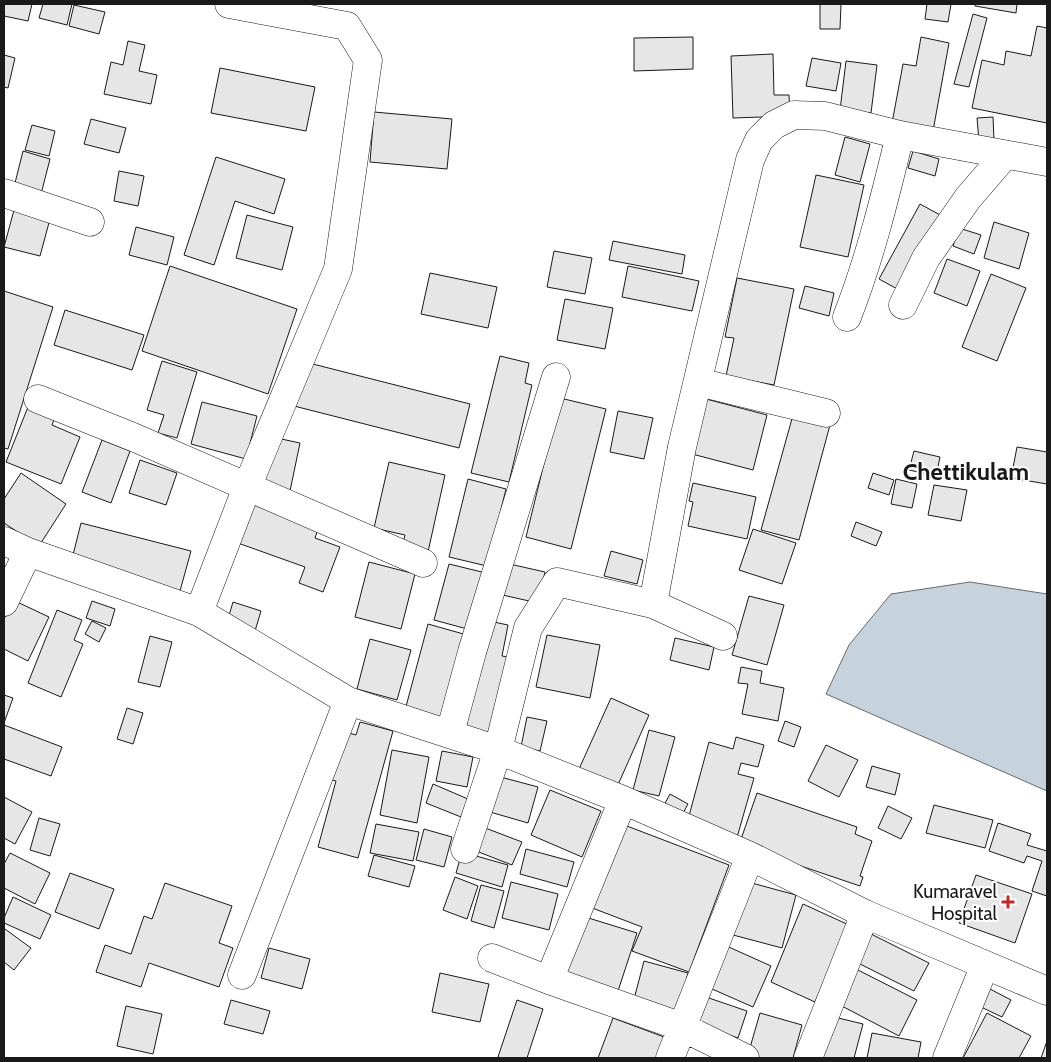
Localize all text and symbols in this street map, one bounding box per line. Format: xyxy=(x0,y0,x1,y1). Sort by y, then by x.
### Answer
district label: Chettikulam xyxy=(903,457,1029,486)
place label: Kumaravel Hospital xyxy=(913,880,998,925)
marker: Kumaravel Hospital xyxy=(1001,895,1015,909)

